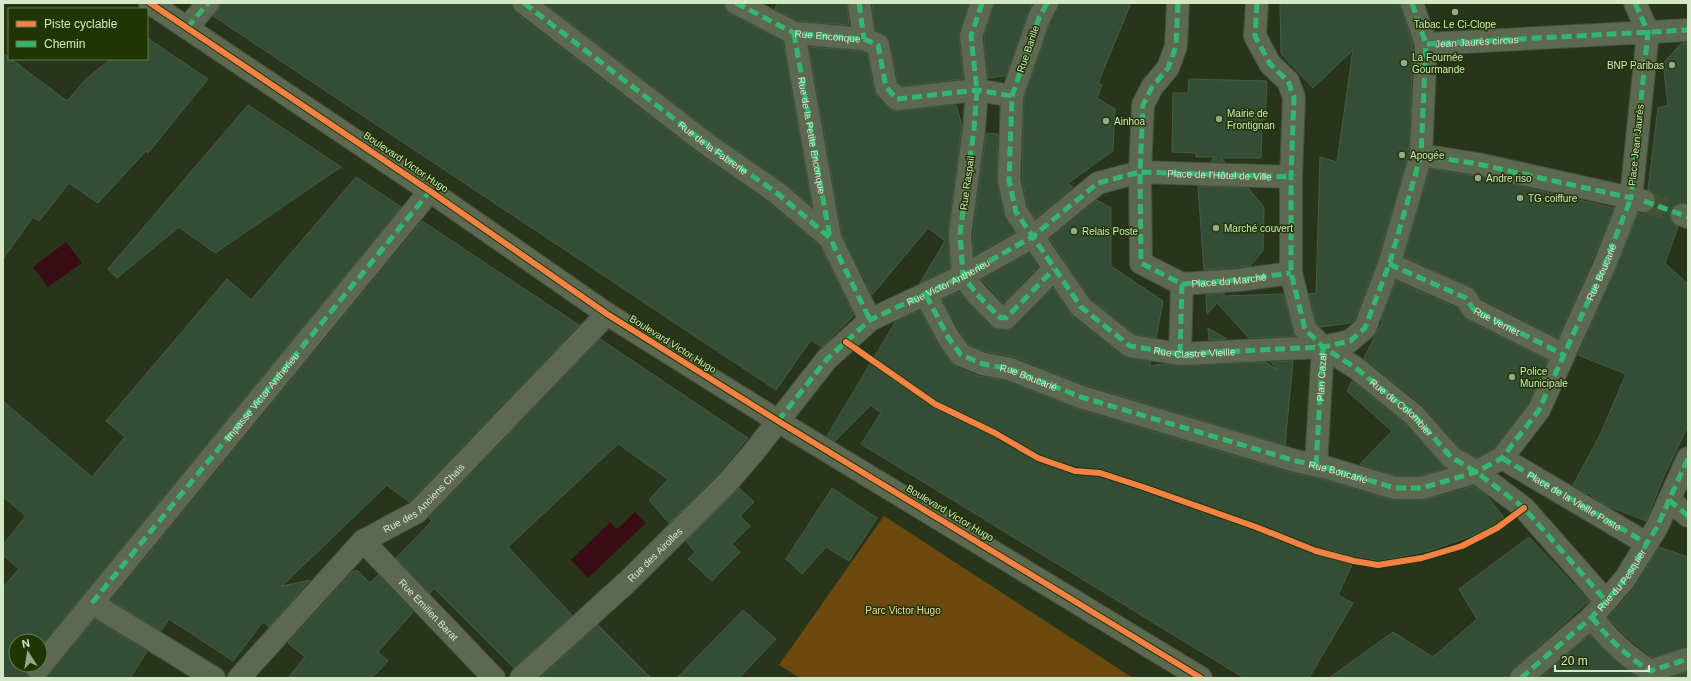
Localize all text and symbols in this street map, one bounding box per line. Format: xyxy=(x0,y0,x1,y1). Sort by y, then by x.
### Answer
marker: Tabac Le Ci-Clope xyxy=(1450,7,1460,17)
legend xyxy=(8,8,148,60)
text: Piste cyclable xyxy=(44,17,118,31)
place label: Tabac Le Ci-Clope xyxy=(1414,19,1497,30)
street label: Rue Barille xyxy=(1015,24,1041,74)
street label: Rue Enconque xyxy=(794,28,861,44)
street label: Jean Jaurès circus xyxy=(1435,34,1519,49)
text: Chemin xyxy=(44,37,85,51)
place label: La Fournée Gourmande xyxy=(1412,52,1465,75)
marker: La Fournée Gourmande xyxy=(1399,58,1409,68)
place label: BNP Paribas xyxy=(1607,60,1664,71)
marker: BNP Paribas xyxy=(1667,60,1677,70)
street label: Rue de la Petite Enconque xyxy=(796,76,828,195)
street label: Place Jean Jaurès xyxy=(1626,104,1646,186)
place label: Mairie de Frontignan xyxy=(1227,108,1275,131)
marker: Mairie de Frontignan xyxy=(1214,114,1224,124)
marker: Ainhoa xyxy=(1101,116,1111,126)
place label: Ainhoa xyxy=(1114,116,1146,127)
street label: Rue de la Fabrerie xyxy=(676,119,750,177)
street label: Boulevard Victor Hugo xyxy=(362,130,451,195)
marker: Apogée xyxy=(1397,150,1407,160)
place label: Apogée xyxy=(1410,150,1445,161)
street label: Rue Raspail xyxy=(958,155,976,211)
street label: Place de l'Hôtel de Ville xyxy=(1167,167,1272,182)
marker: Andre riso xyxy=(1473,173,1483,183)
place label: Andre riso xyxy=(1486,173,1532,184)
marker: TG coiffure xyxy=(1515,193,1525,203)
place label: TG coiffure xyxy=(1528,193,1578,204)
marker: Marché couvert xyxy=(1211,223,1221,233)
place label: Marché couvert xyxy=(1224,223,1293,234)
marker: Relais Poste xyxy=(1069,226,1079,236)
place label: Relais Poste xyxy=(1082,226,1139,237)
street label: Rue Boucarié xyxy=(1584,242,1618,302)
street label: Rue Victor Antherieu xyxy=(905,257,992,307)
street label: Place du Marché xyxy=(1191,271,1267,289)
street label: Rue Vernet xyxy=(1472,305,1522,337)
street label: Boulevard Victor Hugo xyxy=(628,313,719,375)
street label: Rue Clastre Vieille xyxy=(1153,344,1236,360)
street label: Impasse Victor Antherieu xyxy=(222,350,301,443)
street label: Plan Cazal xyxy=(1314,353,1328,402)
street label: Rue Boucarié xyxy=(999,362,1059,393)
place label: Police Municipale xyxy=(1520,366,1568,389)
marker: Police Municipale xyxy=(1507,372,1517,382)
street label: Rue du Colombier xyxy=(1368,376,1436,438)
street label: Rue Boucarié xyxy=(1308,458,1369,485)
street label: Rue des Anciens Chais xyxy=(381,461,466,535)
street label: Place de la Vieille Poste xyxy=(1525,469,1624,533)
street label: Boulevard Victor Hugo xyxy=(904,483,996,544)
street label: Rue des Airolles xyxy=(625,525,684,584)
street label: Rue du Pesquier xyxy=(1594,546,1648,613)
street label: Rue Emilien Barat xyxy=(397,577,461,643)
park label: Parc Victor Hugo xyxy=(865,605,941,616)
north arrow xyxy=(8,633,48,673)
text: N xyxy=(21,637,31,650)
scale bar xyxy=(1555,647,1649,673)
text: 20 m xyxy=(1561,654,1588,668)

